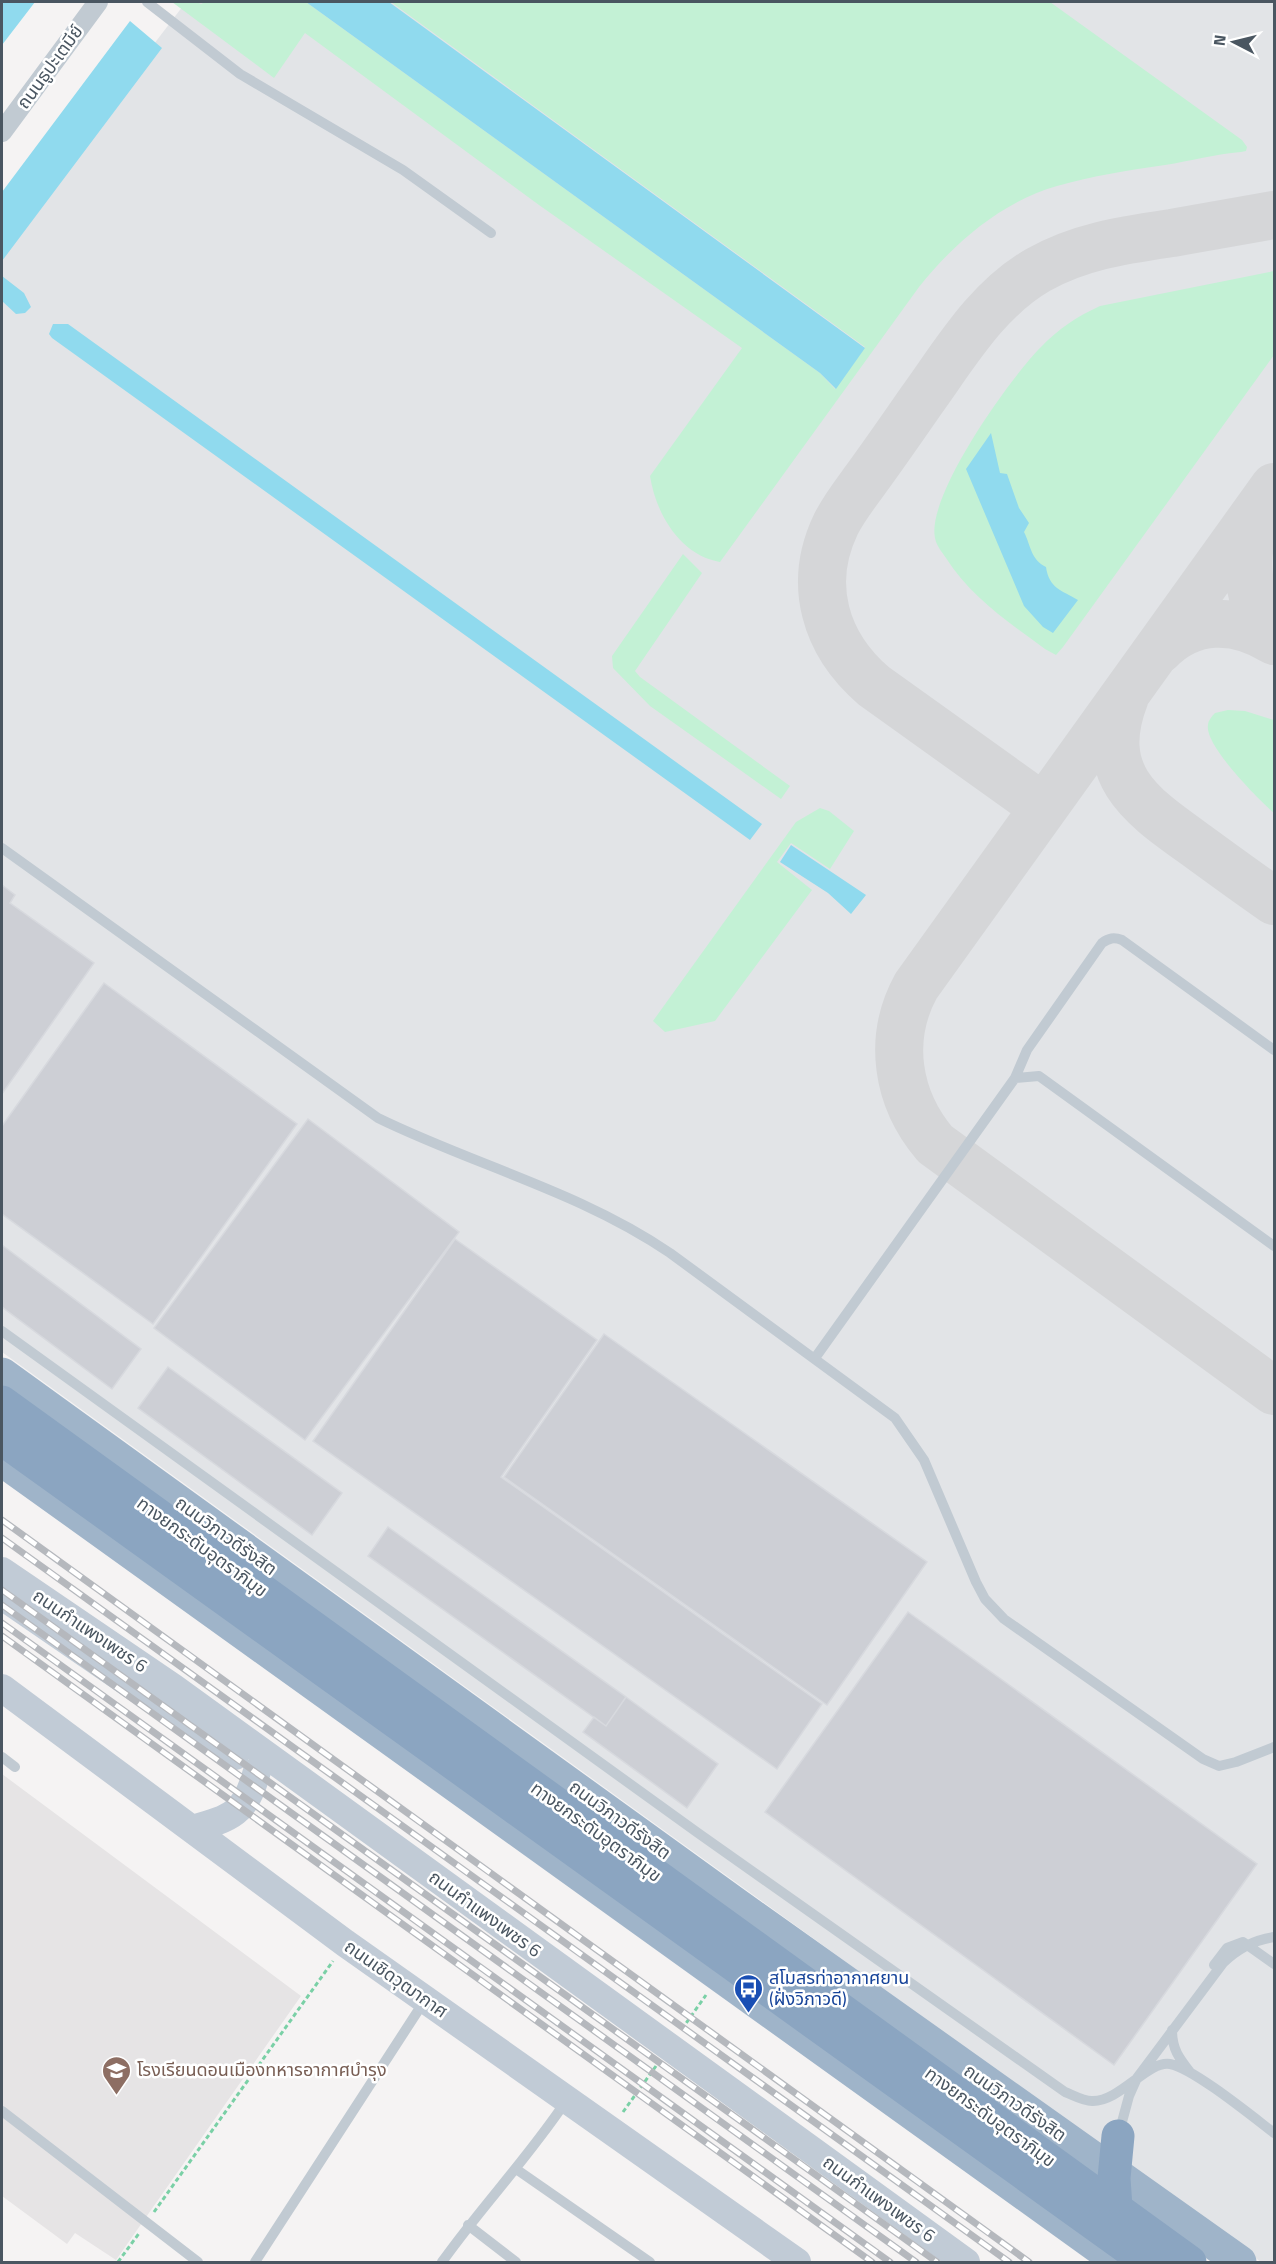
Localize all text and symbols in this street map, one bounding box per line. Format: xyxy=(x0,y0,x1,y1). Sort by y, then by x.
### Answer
north arrow xyxy=(1204,12,1264,72)
street label: ถนนธูปะเตมีย์ xyxy=(10,19,89,114)
text: N xyxy=(1207,33,1232,47)
street label: ถนนวิภาวดีรังสิต xyxy=(170,1489,283,1582)
street label: ทางยกระดับอุตราภิมุข xyxy=(131,1490,273,1603)
street label: ถนนกำแพงเพชร 6 xyxy=(27,1582,153,1679)
street label: ถนนวิภาวดีรังสิต xyxy=(564,1773,677,1866)
street label: ทางยกระดับอุตราภิมุข xyxy=(525,1775,667,1888)
street label: ถนนกำแพงเพชร 6 xyxy=(423,1864,547,1964)
street label: ถนนเชิดวุฒากาศ xyxy=(339,1933,454,2024)
place label: สโมสรท่าอากาศยาน (ฝั่งวิภาวดี) xyxy=(769,1964,909,2012)
bus stop icon: สโมสรท่าอากาศยาน (ฝั่งวิภาวดี) xyxy=(732,1972,764,2014)
school or university icon: โรงเรียนดอนเมืองทหารอากาศบำรุง xyxy=(100,2054,132,2096)
place label: โรงเรียนดอนเมืองทหารอากาศบำรุง xyxy=(137,2056,387,2083)
street label: ถนนวิภาวดีรังสิต xyxy=(958,2057,1072,2148)
street label: ทางยกระดับอุตราภิมุข xyxy=(919,2060,1061,2173)
street label: ถนนกำแพงเพชร 6 xyxy=(817,2149,941,2249)

